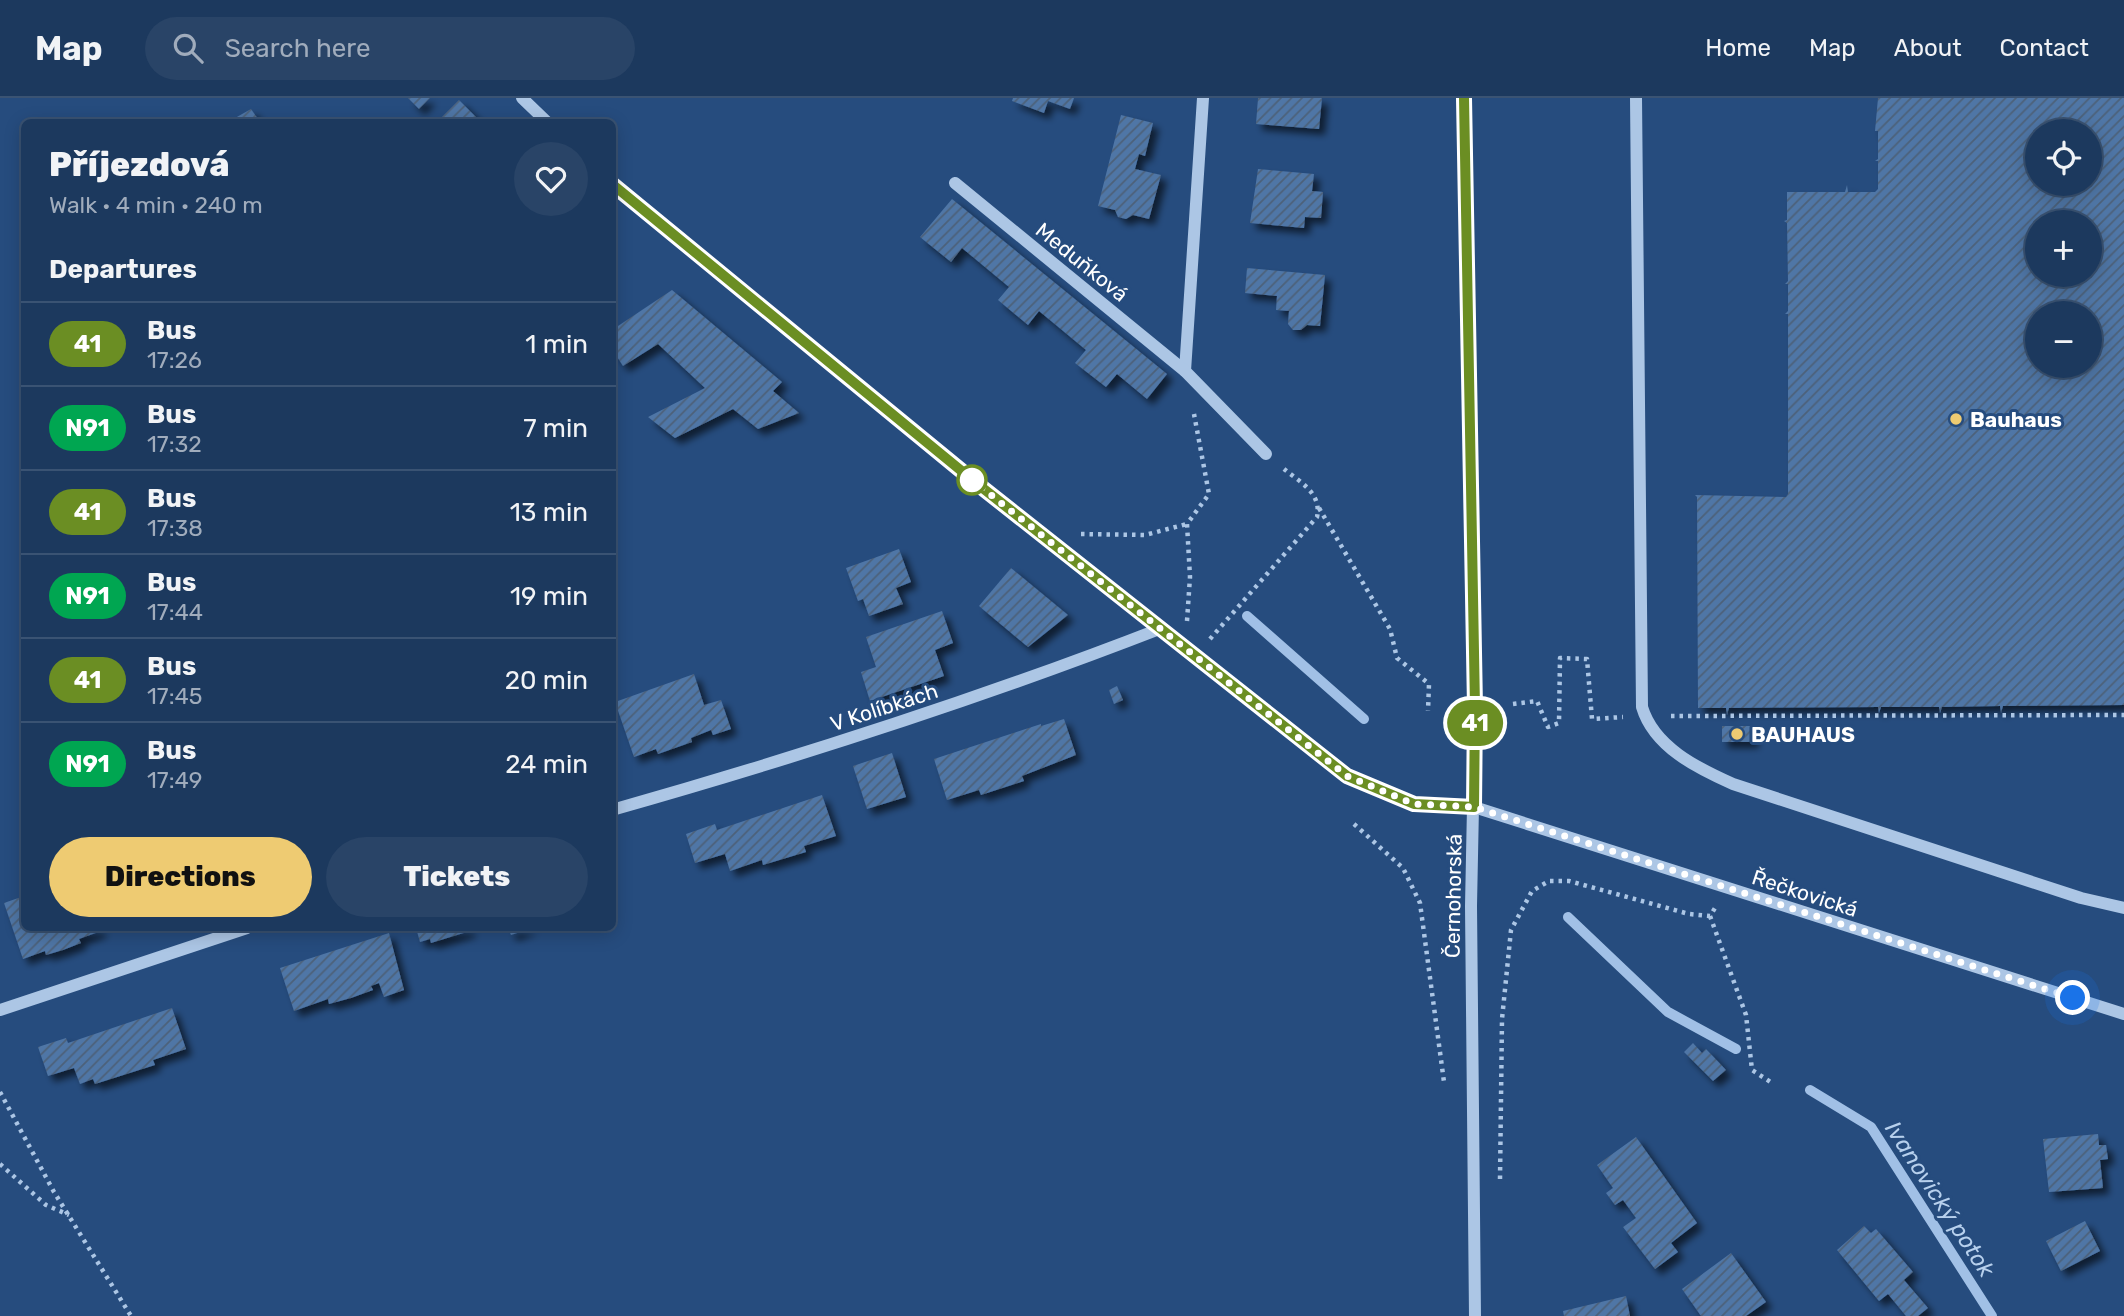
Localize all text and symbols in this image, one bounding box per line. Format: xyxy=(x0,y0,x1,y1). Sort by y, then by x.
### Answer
search box xyxy=(145,17,635,80)
text: Map xyxy=(35,29,103,68)
icon: search xyxy=(169,29,207,67)
text: Search here xyxy=(225,33,370,64)
text: Home xyxy=(1705,34,1771,62)
text: Map xyxy=(1809,34,1856,62)
text: About xyxy=(1894,34,1962,62)
text: Contact xyxy=(2000,34,2089,62)
map controls xyxy=(2025,119,2102,378)
button: locate xyxy=(2025,119,2102,196)
button: heart xyxy=(514,142,588,216)
text: Příjezdová xyxy=(49,145,229,184)
text: Walk · 4 min · 240 m xyxy=(49,191,263,219)
button: + xyxy=(2025,210,2102,287)
street label: Meduňková xyxy=(1031,217,1133,307)
text: Departures xyxy=(49,254,197,285)
button: − xyxy=(2025,301,2102,378)
text: Bus xyxy=(147,315,196,346)
text: 1 min xyxy=(525,329,588,360)
text: 41 xyxy=(74,330,101,358)
text: 17:26 xyxy=(147,346,202,374)
text: Bus xyxy=(147,399,196,430)
place label: Bauhaus xyxy=(1970,407,2062,432)
marker: Bauhaus xyxy=(1948,411,1964,427)
text: 7 min xyxy=(523,413,588,444)
text: N91 xyxy=(65,414,110,442)
text: 17:32 xyxy=(147,430,202,458)
unlabelled marker xyxy=(957,465,987,495)
text: Bus xyxy=(147,483,196,514)
text: 13 min xyxy=(510,497,588,528)
text: 41 xyxy=(74,498,101,526)
text: 17:38 xyxy=(147,514,203,542)
text: Bus xyxy=(147,567,196,598)
text: 19 min xyxy=(510,581,588,612)
text: N91 xyxy=(65,582,110,610)
text: 17:44 xyxy=(147,598,203,626)
text: Bus xyxy=(147,651,196,682)
text: 20 min xyxy=(505,665,588,696)
text: 41 xyxy=(74,666,101,694)
street label: V Kolíbkách xyxy=(827,678,941,736)
text: 17:45 xyxy=(147,682,202,710)
line badge: 41 xyxy=(1444,700,1506,746)
text: 41 xyxy=(1461,709,1489,737)
place label: BAUHAUS xyxy=(1751,722,1855,747)
marker: BAUHAUS xyxy=(1729,726,1745,742)
text: Bus xyxy=(147,735,196,766)
text: 24 min xyxy=(505,749,588,780)
text: N91 xyxy=(65,750,110,778)
text: 17:49 xyxy=(147,766,202,794)
street label: Černohorská xyxy=(1439,834,1467,958)
button: Directions xyxy=(49,837,312,917)
button: Tickets xyxy=(326,837,588,917)
street label: Řečkovická xyxy=(1749,864,1861,922)
your location xyxy=(2055,980,2090,1015)
water label: Ivanovický potok xyxy=(1879,1116,2001,1283)

